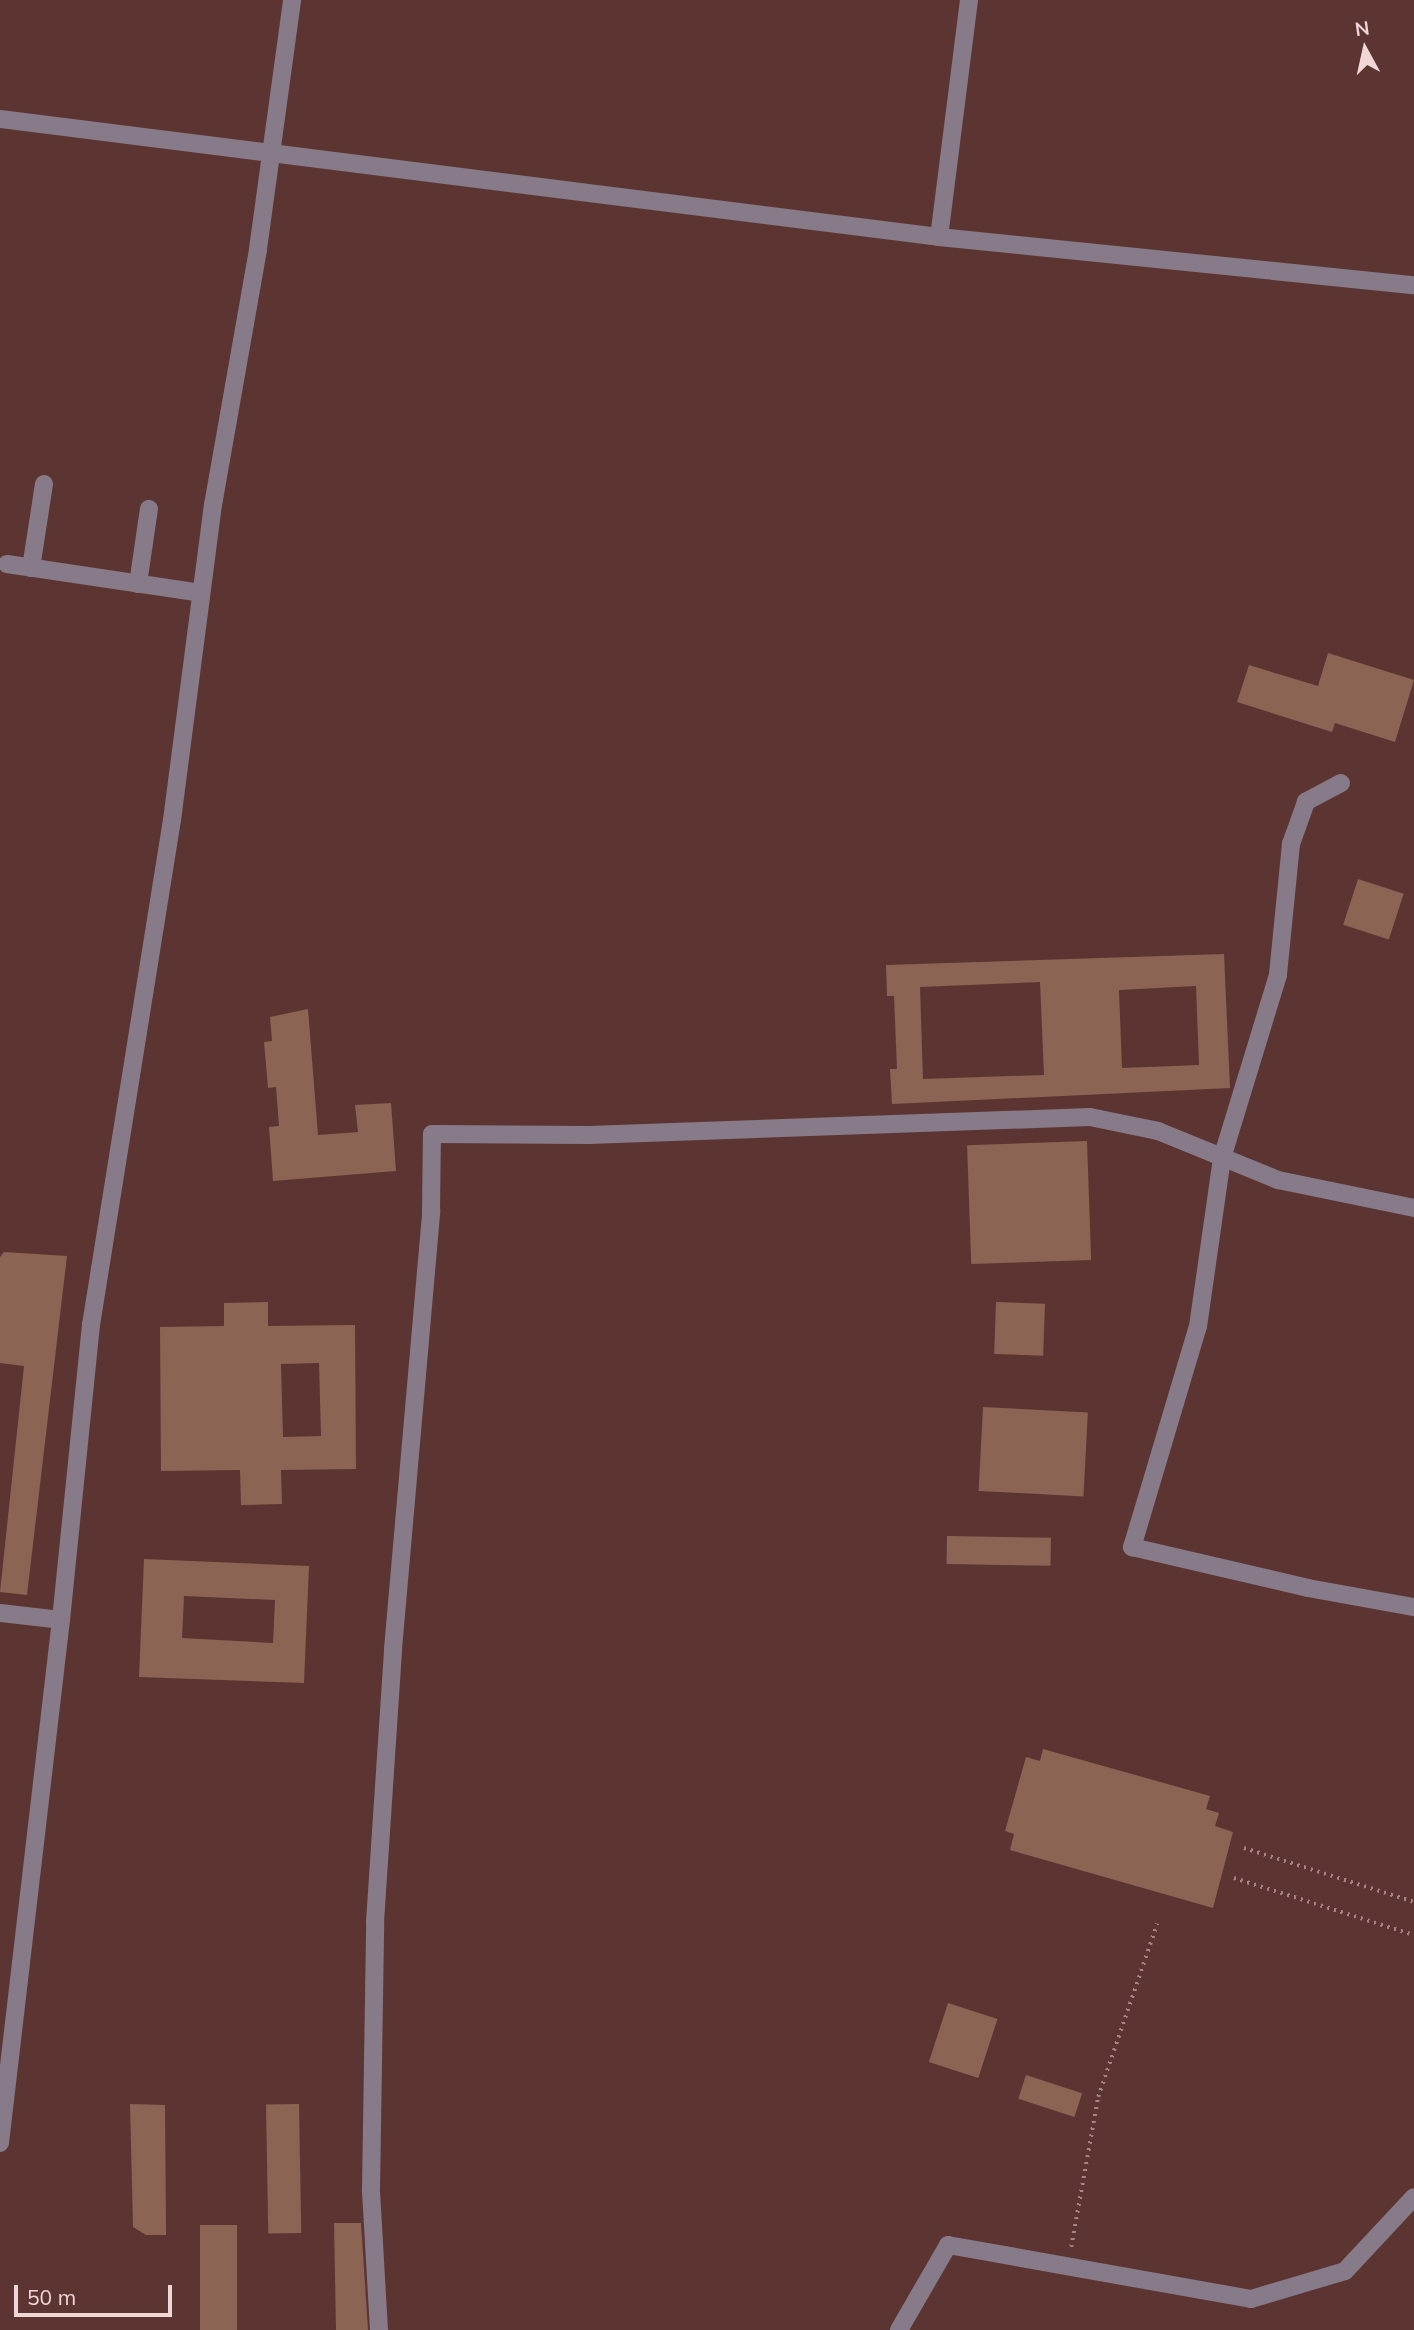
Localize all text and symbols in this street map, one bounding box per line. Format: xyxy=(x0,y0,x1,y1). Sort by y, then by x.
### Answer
north arrow xyxy=(1330,14,1400,84)
text: N xyxy=(1353,15,1371,41)
scale bar xyxy=(18,2270,175,2314)
text: 50 m xyxy=(27,2284,76,2310)

